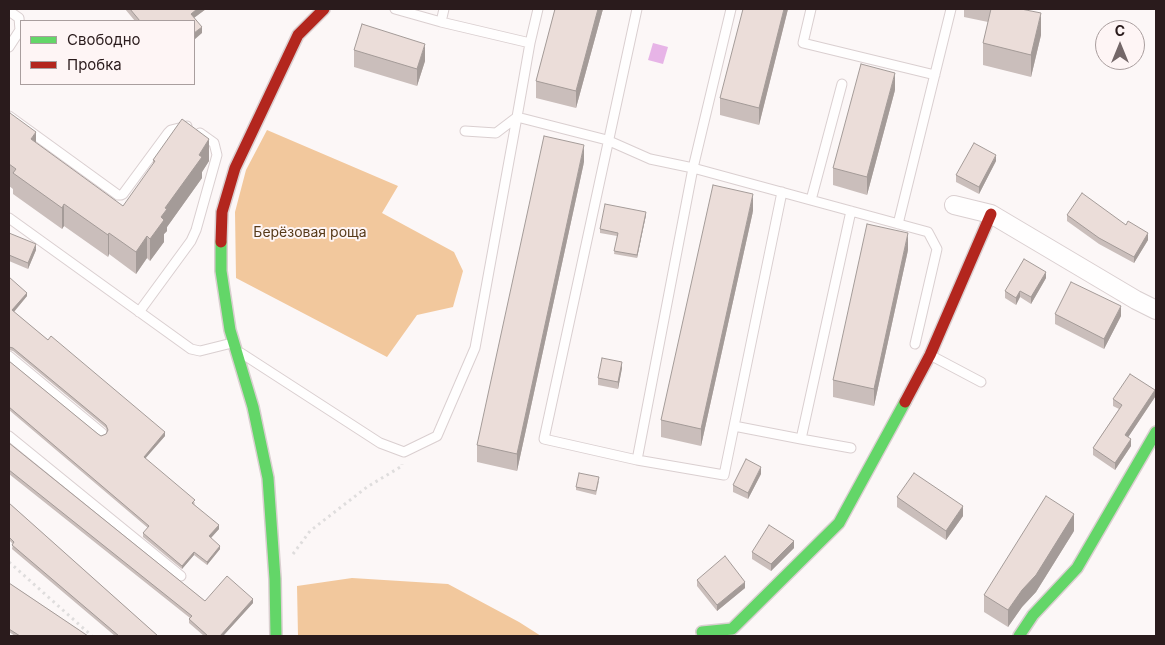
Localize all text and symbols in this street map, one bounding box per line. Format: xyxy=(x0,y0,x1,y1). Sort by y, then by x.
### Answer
legend xyxy=(20,20,195,85)
north arrow xyxy=(1095,20,1145,70)
text: С xyxy=(1115,22,1125,39)
text: Свободно xyxy=(67,30,141,49)
text: Пробка xyxy=(67,55,122,74)
park label: Берёзовая роща xyxy=(253,225,367,241)

